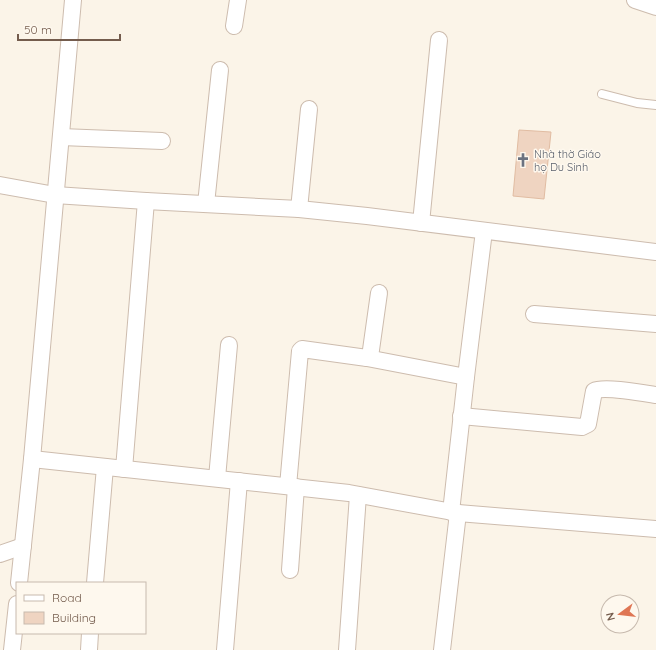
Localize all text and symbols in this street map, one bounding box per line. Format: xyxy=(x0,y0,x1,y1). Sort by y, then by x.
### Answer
scale bar xyxy=(18,16,120,42)
text: 50 m xyxy=(24,22,52,37)
place label: Nhà thờ Giáo họ Du Sinh xyxy=(534,147,601,174)
church icon: Nhà thờ Giáo họ Du Sinh xyxy=(515,152,531,168)
legend xyxy=(16,582,146,634)
text: Road xyxy=(52,590,82,605)
north arrow xyxy=(600,594,640,634)
text: Building xyxy=(52,610,96,625)
text: N xyxy=(603,611,618,622)

